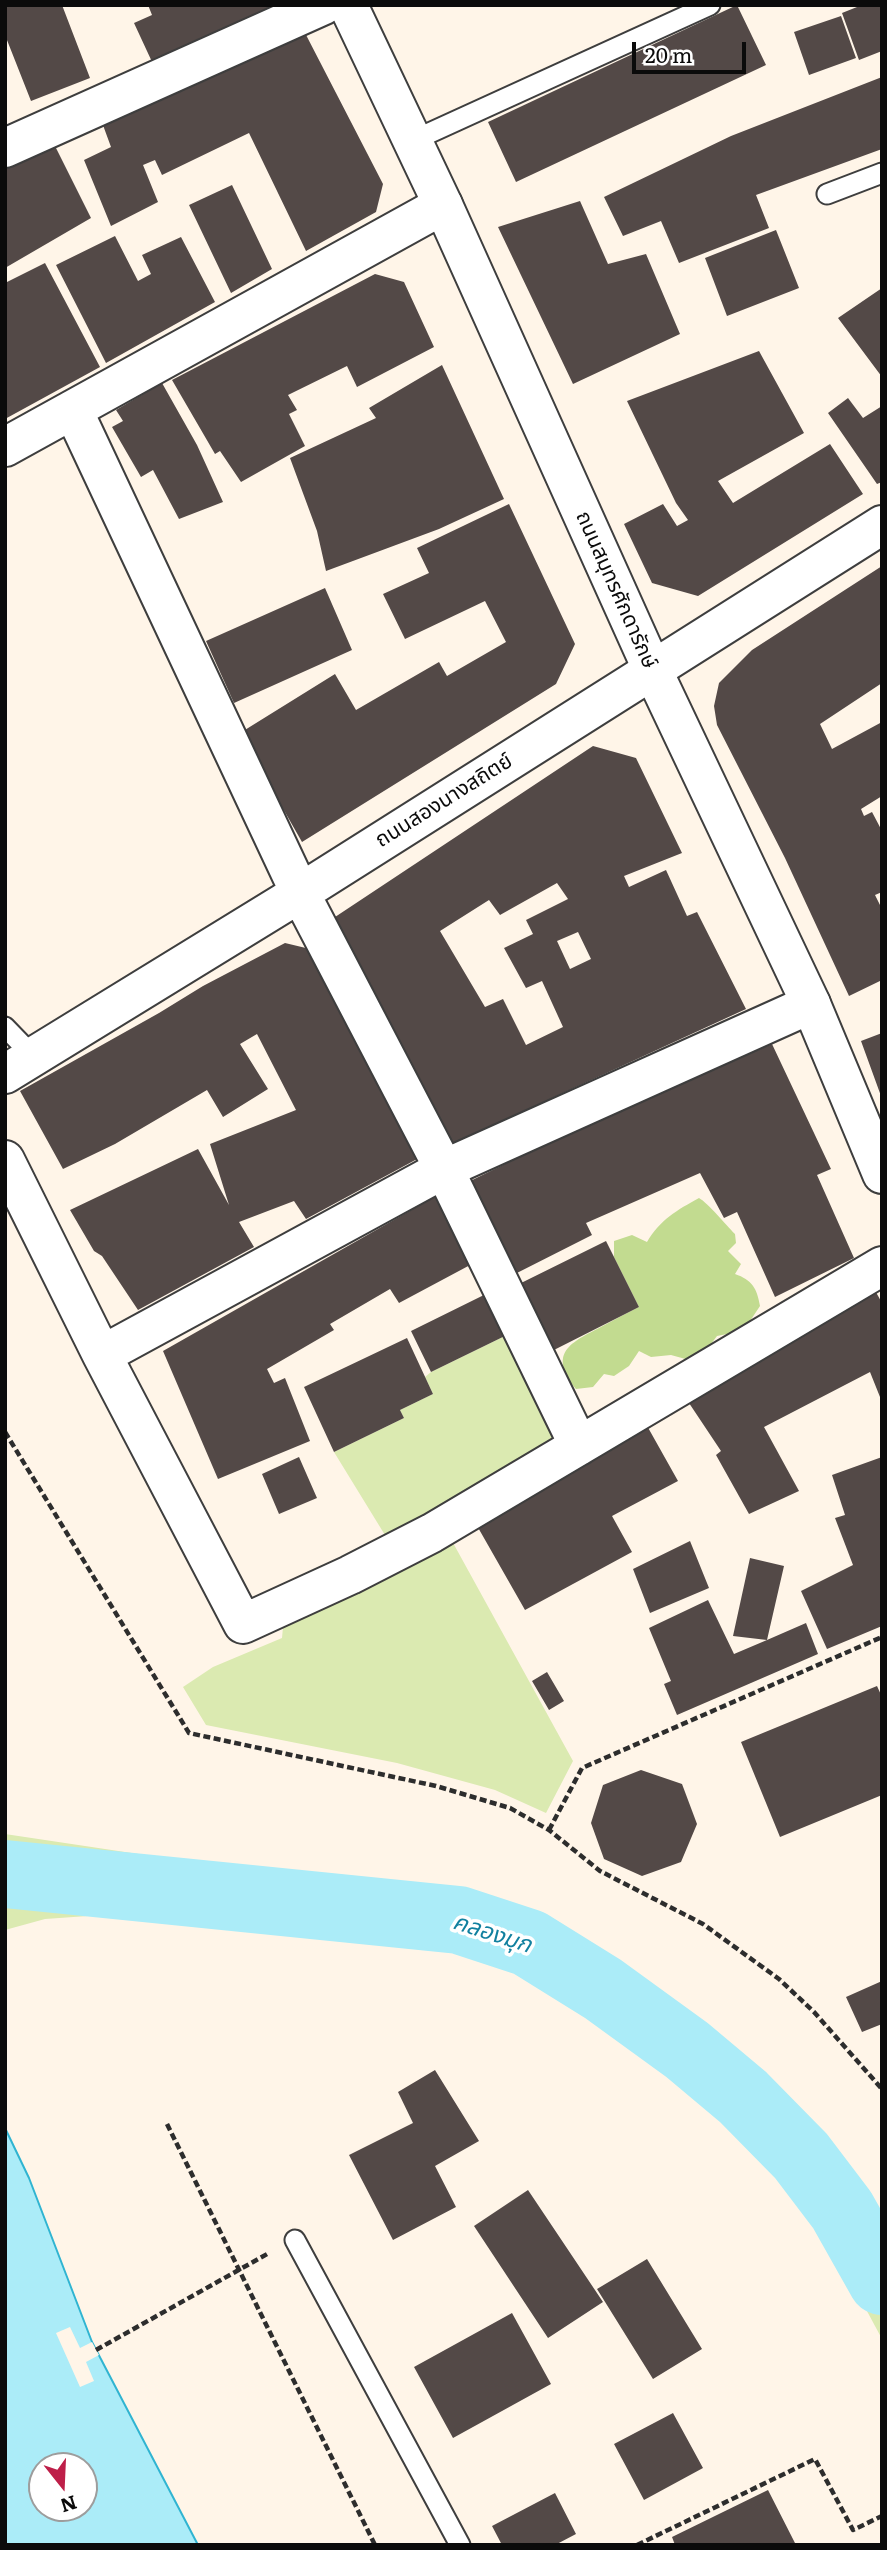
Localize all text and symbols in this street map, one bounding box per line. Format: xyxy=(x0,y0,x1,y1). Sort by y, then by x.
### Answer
scale bar xyxy=(635,28,749,72)
text: 20 m xyxy=(645,38,692,69)
street label: ถนนสมุทรศักดารักษ์ xyxy=(570,507,662,673)
street label: ถนนสองนางสถิตย์ xyxy=(371,749,517,853)
water label: คลองมุก xyxy=(449,1908,535,1960)
north arrow xyxy=(28,2452,98,2522)
text: N xyxy=(57,2489,81,2521)

